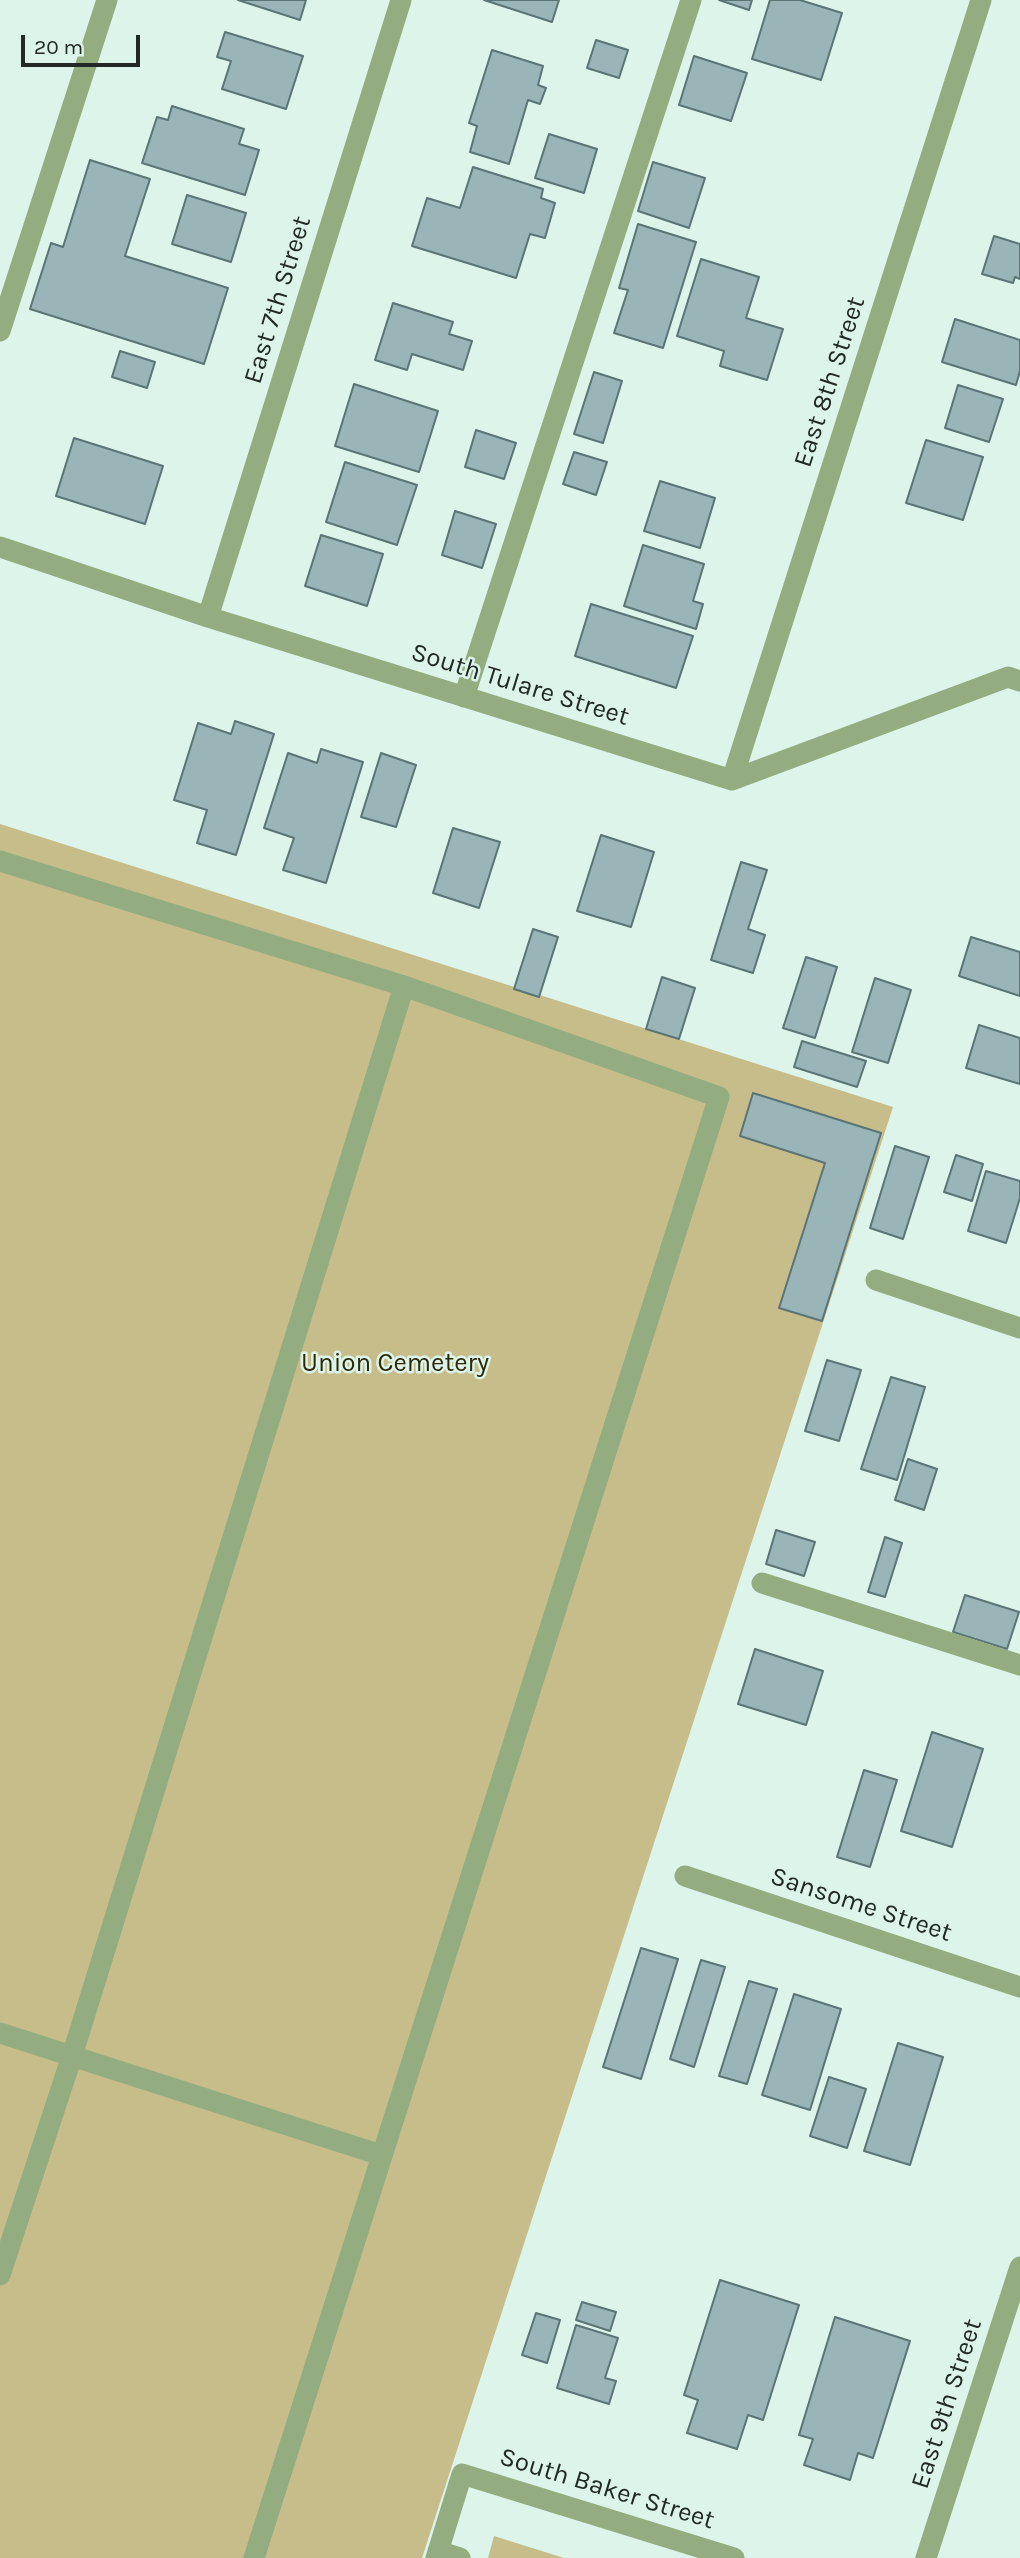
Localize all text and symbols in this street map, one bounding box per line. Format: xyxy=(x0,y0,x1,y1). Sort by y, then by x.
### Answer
scale bar xyxy=(24,21,144,65)
text: 20 m xyxy=(34,35,83,59)
street label: East 7th Street xyxy=(238,212,318,388)
street label: East 8th Street xyxy=(788,293,872,471)
street label: South Tulare Street xyxy=(407,637,633,733)
park label: Union Cemetery xyxy=(301,1348,489,1380)
street label: Sansome Street xyxy=(766,1861,956,1949)
street label: East 9th Street xyxy=(905,2315,989,2493)
street label: South Baker Street xyxy=(496,2442,718,2536)

